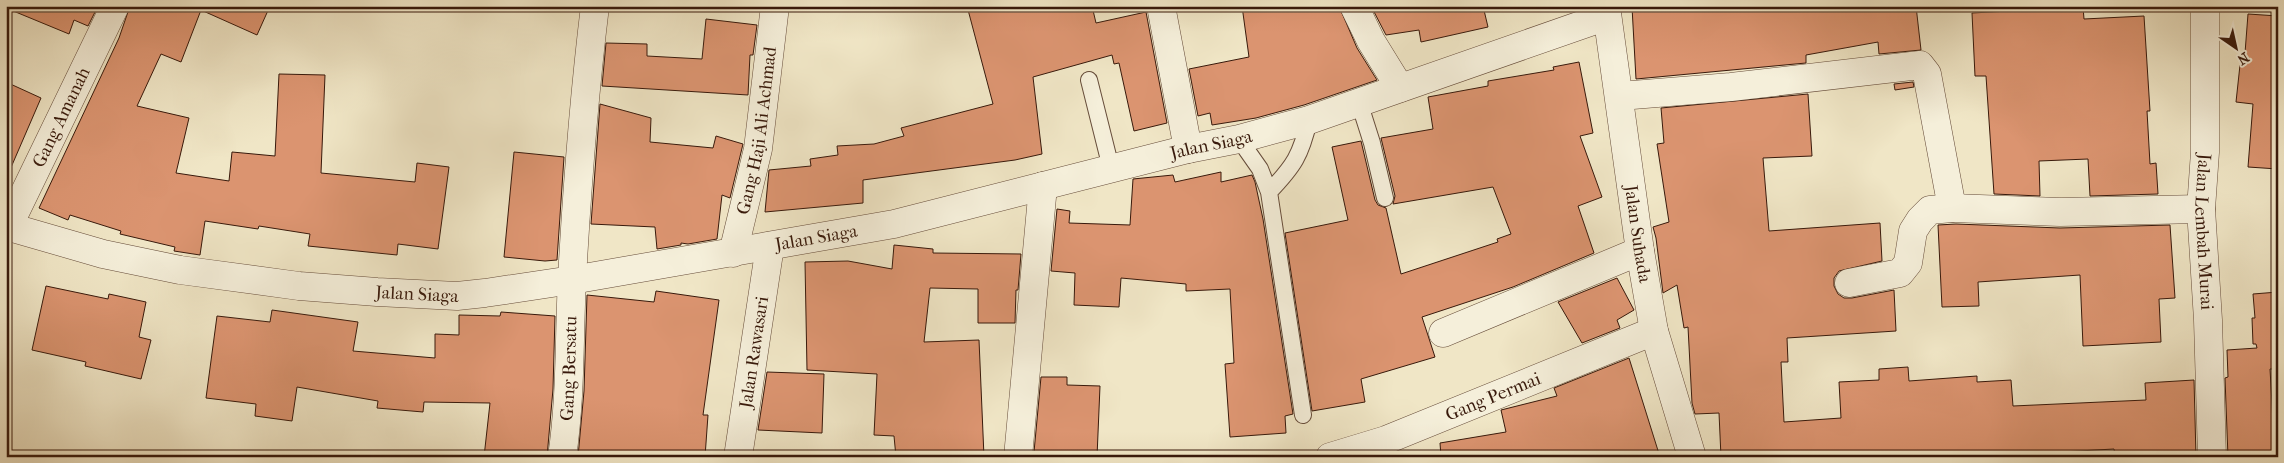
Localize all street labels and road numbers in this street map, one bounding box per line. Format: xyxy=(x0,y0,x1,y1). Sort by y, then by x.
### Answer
street label: Gang Haji Ali Achmad xyxy=(733,45,781,217)
street label: Gang Amanah xyxy=(28,64,95,171)
street label: Jalan Siaga xyxy=(1166,126,1255,165)
street label: Jalan Lembah Murai xyxy=(2190,151,2217,311)
street label: Jalan Suhada xyxy=(1620,182,1655,285)
street label: Jalan Siaga xyxy=(772,220,860,256)
street label: Jalan Siaga xyxy=(373,282,460,307)
street label: Jalan Rawasari xyxy=(735,294,773,412)
street label: Gang Bersatu xyxy=(556,316,582,422)
street label: Gang Permai xyxy=(1443,368,1544,426)

